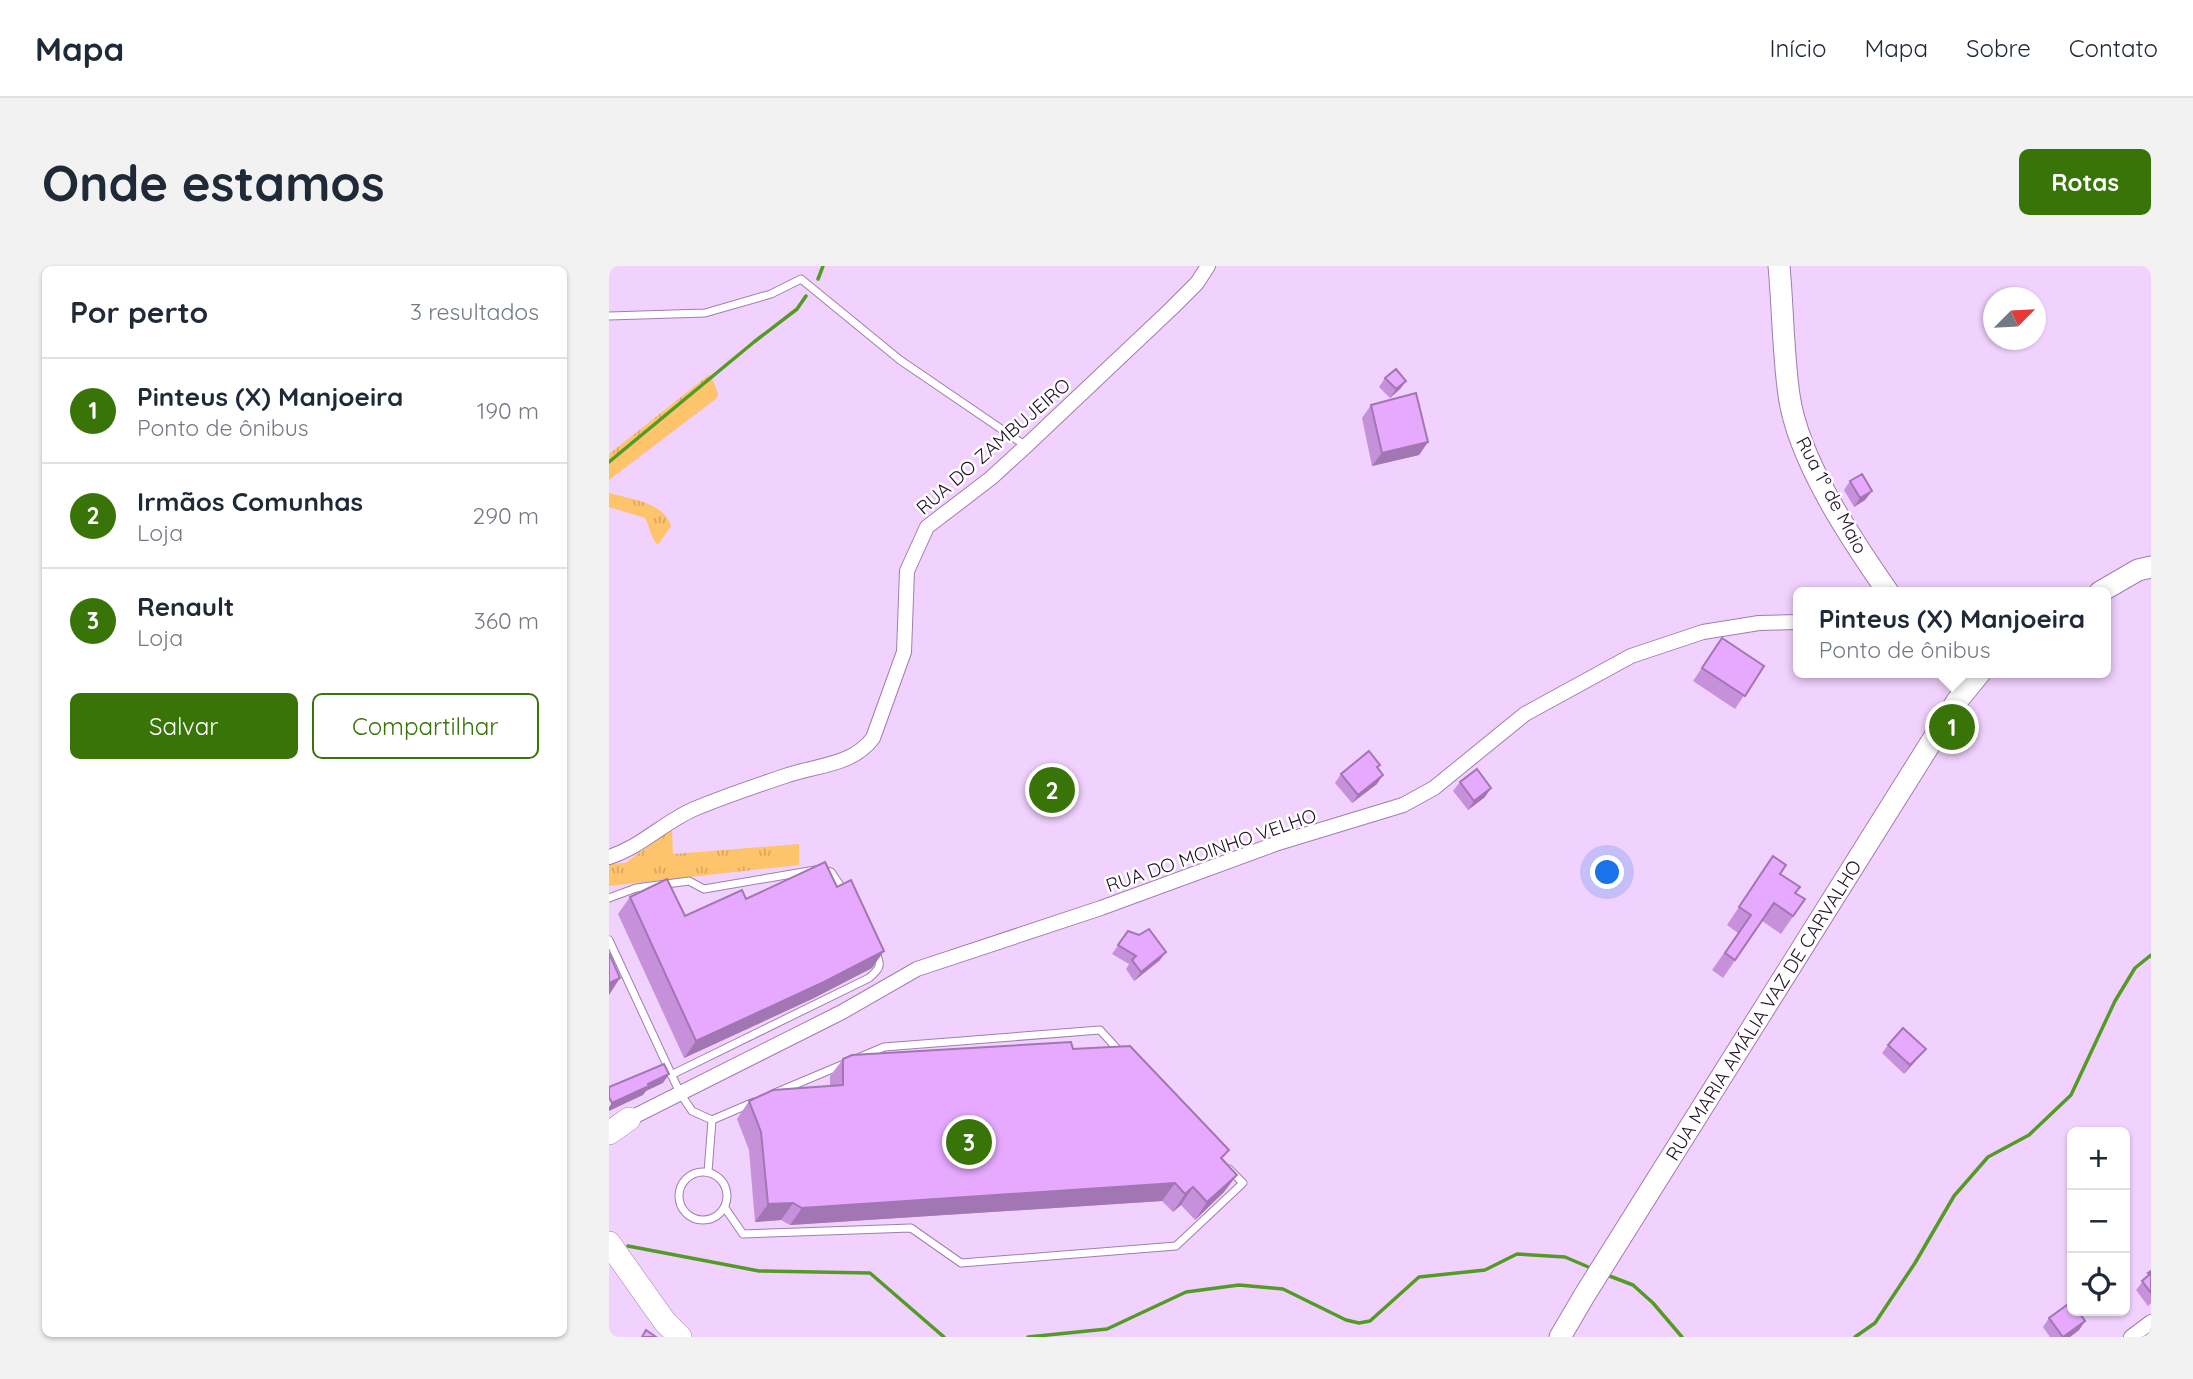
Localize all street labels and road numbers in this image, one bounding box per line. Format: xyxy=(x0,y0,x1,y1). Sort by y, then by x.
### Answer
street label: RUA DO ZAMBUJEIRO xyxy=(911,373,1075,519)
street label: Rua 1º de Maio xyxy=(1791,432,1873,558)
street label: RUA DO MOINHO VELHO xyxy=(1103,803,1319,897)
street label: RUA MARIA AMÁLIA VAZ DE CARVALHO xyxy=(1660,855,1866,1165)

